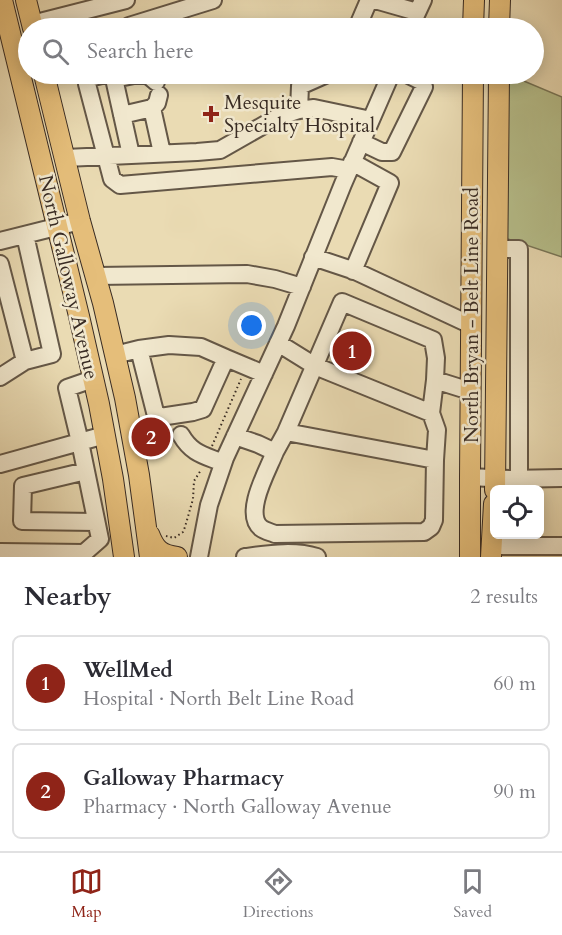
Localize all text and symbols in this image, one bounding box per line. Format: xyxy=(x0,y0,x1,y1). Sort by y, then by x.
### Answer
search box xyxy=(18,18,544,84)
icon: search xyxy=(39,35,72,68)
text: Search here xyxy=(87,36,194,66)
place label: Mesquite Specialty Hospital xyxy=(224,89,375,139)
marker: Mesquite Specialty Hospital xyxy=(202,105,220,123)
street label: North Galloway Avenue xyxy=(32,172,105,382)
street label: North Bryan - Belt Line Road xyxy=(458,187,485,443)
your location xyxy=(237,311,266,340)
pin: 1 xyxy=(332,328,372,374)
pin: 2 xyxy=(132,414,170,460)
map controls xyxy=(490,485,544,539)
button: locate xyxy=(490,485,544,539)
text: Nearby xyxy=(24,579,112,614)
text: 2 results xyxy=(470,583,538,610)
text: WellMed xyxy=(83,655,173,685)
text: 1 xyxy=(40,670,51,697)
text: 60 m xyxy=(493,670,536,697)
text: Hospital · North Belt Line Road xyxy=(83,685,354,712)
text: Galloway Pharmacy xyxy=(83,763,284,793)
text: 2 xyxy=(40,778,51,805)
text: 90 m xyxy=(493,778,536,805)
text: Pharmacy · North Galloway Avenue xyxy=(83,793,392,820)
tab: Map xyxy=(70,865,103,923)
tab: Directions xyxy=(243,865,313,923)
tab: Saved xyxy=(453,865,492,923)

